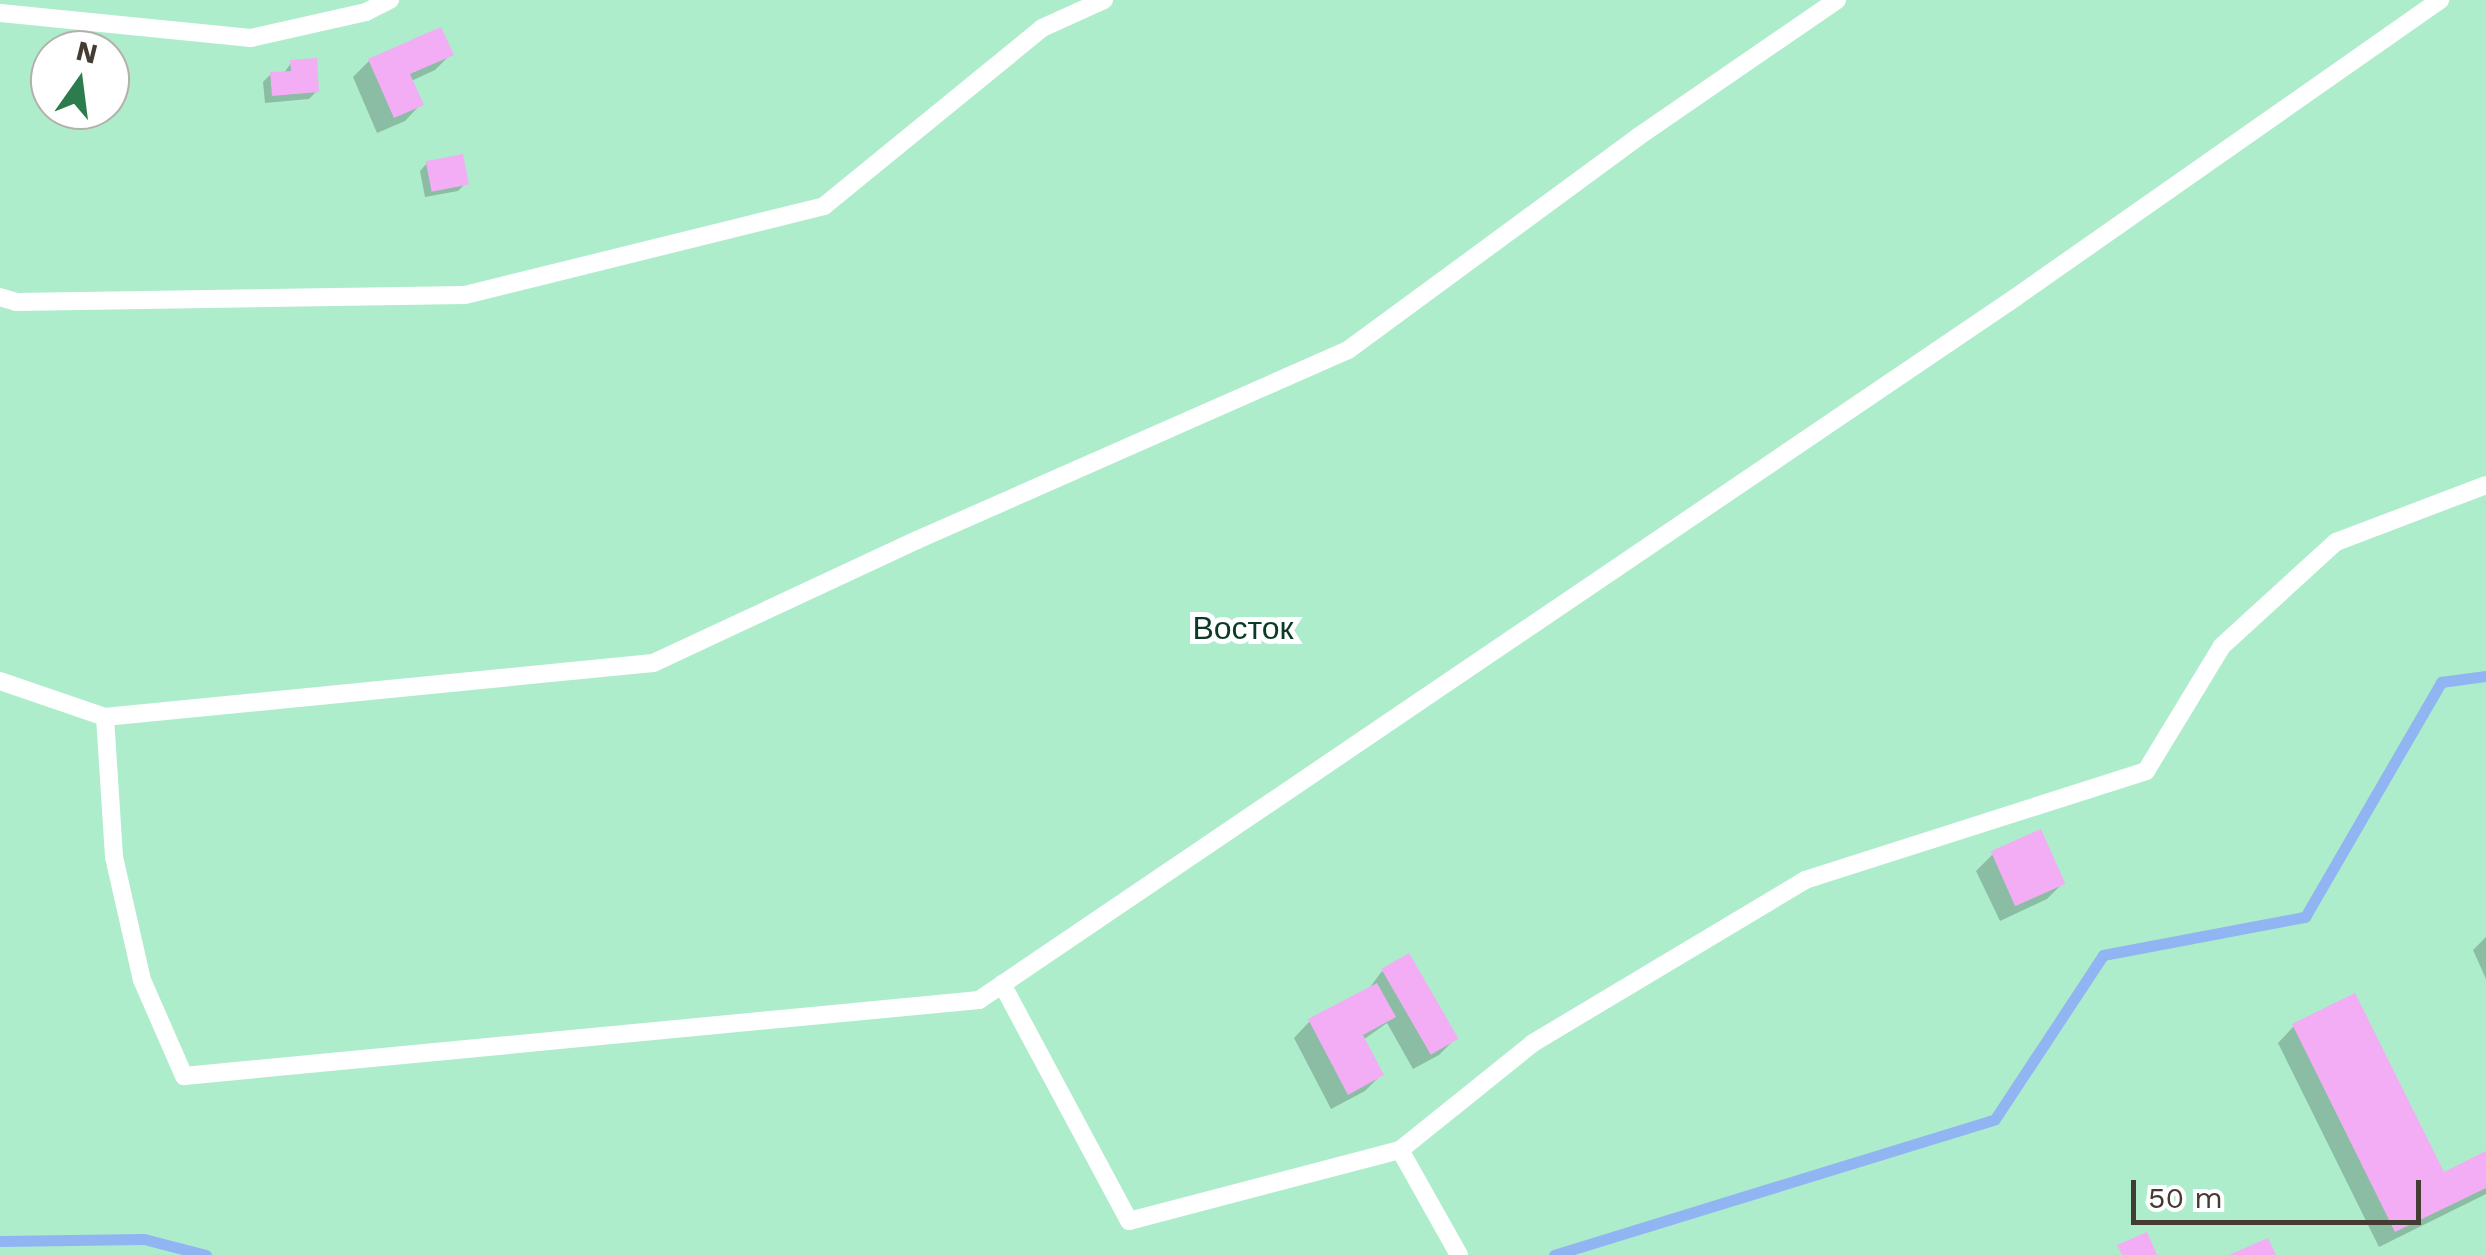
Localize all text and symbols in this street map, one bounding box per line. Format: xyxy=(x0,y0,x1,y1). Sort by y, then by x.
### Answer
north arrow xyxy=(30,30,130,130)
text: N xyxy=(73,34,101,71)
park label: Восток xyxy=(1192,609,1294,647)
scale bar xyxy=(2136,1160,2426,1222)
text: 50 m xyxy=(2148,1180,2223,1215)

